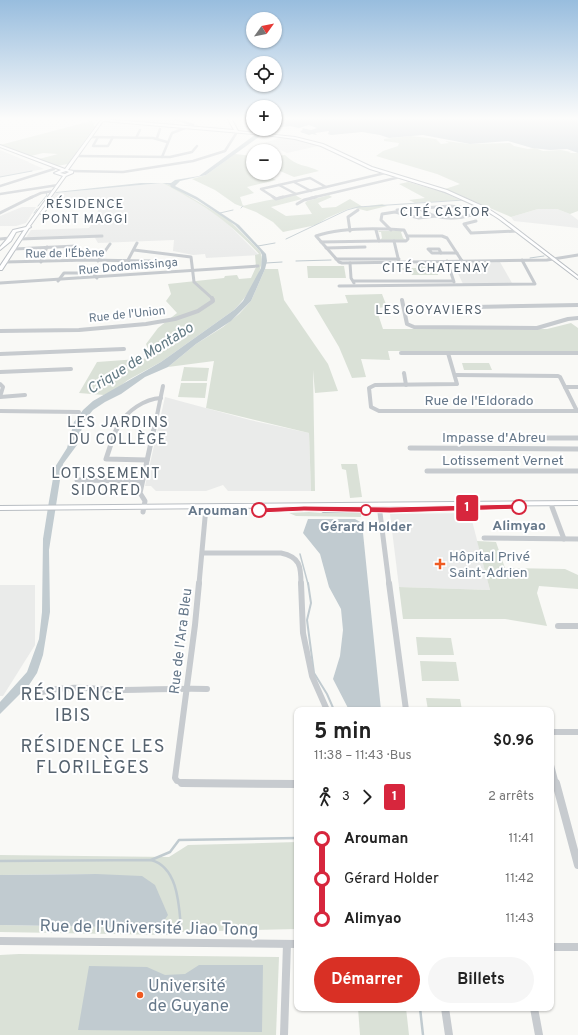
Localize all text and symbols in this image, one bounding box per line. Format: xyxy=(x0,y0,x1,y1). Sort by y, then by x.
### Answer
north arrow xyxy=(246,12,282,48)
map controls xyxy=(246,12,282,180)
button: locate xyxy=(246,56,282,92)
button: + xyxy=(246,100,282,136)
button: − xyxy=(246,144,282,180)
district label: RÉSIDENCE PONT MAGGI xyxy=(42,195,128,228)
district label: CITÉ CASTOR xyxy=(400,203,490,221)
street label: Rue de l'Ébène xyxy=(25,245,105,263)
street label: Rue Dodomissinga xyxy=(78,255,178,279)
district label: CITÉ CHATENAY xyxy=(382,259,490,277)
street label: Rue de l'Union xyxy=(88,303,166,327)
district label: LES GOYAVIERS xyxy=(375,303,483,319)
water label: Crique de Montabo xyxy=(84,319,198,400)
street label: Rue de l'Eldorado xyxy=(424,393,534,410)
district label: LES JARDINS DU COLLÈGE xyxy=(67,414,169,450)
street label: Impasse d'Abreu xyxy=(442,430,546,447)
street label: Lotissement Vernet xyxy=(442,453,564,470)
district label: LOTISSEMENT SIDORED xyxy=(51,465,161,501)
line badge: 1 xyxy=(454,495,480,521)
text: 1 xyxy=(464,499,470,516)
marker: Alimyao xyxy=(511,499,527,515)
marker: Arouman xyxy=(251,502,267,518)
place label: Arouman xyxy=(188,503,248,520)
marker: Gérard Holder xyxy=(360,504,372,516)
place label: Alimyao xyxy=(492,518,546,535)
place label: Gérard Holder xyxy=(320,519,412,536)
place label: Hôpital Privé Saint-Adrien xyxy=(449,549,530,582)
marker: Hôpital Privé Saint-Adrien xyxy=(434,558,446,570)
street label: Rue de l'Ara Bleu xyxy=(167,587,196,695)
district label: RÉSIDENCE IBIS xyxy=(20,682,126,728)
text: 5 min xyxy=(314,719,371,746)
text: $0.96 xyxy=(493,732,534,751)
district label: RÉSIDENCE LES FLORILÈGES xyxy=(21,734,165,780)
text: 11:38 – 11:43 · Bus xyxy=(314,748,412,764)
icon: walk xyxy=(314,786,336,808)
icon: forward xyxy=(356,786,378,808)
text: 1 xyxy=(392,788,397,805)
text: 3 xyxy=(342,789,350,805)
text: 2 arrêts xyxy=(488,789,534,805)
text: Arouman xyxy=(344,830,409,849)
text: 11:41 xyxy=(508,831,534,847)
text: Gérard Holder xyxy=(344,870,439,889)
text: 11:42 xyxy=(505,871,534,887)
text: Alimyao xyxy=(344,910,401,929)
text: 11:43 xyxy=(505,911,534,927)
street label: Rue de l'Université Jiao Tong xyxy=(39,916,259,942)
button: Démarrer xyxy=(314,957,420,1003)
button: Billets xyxy=(428,957,534,1003)
place label: Université de Guyane xyxy=(148,976,229,1018)
marker: Université de Guyane xyxy=(135,990,145,1000)

